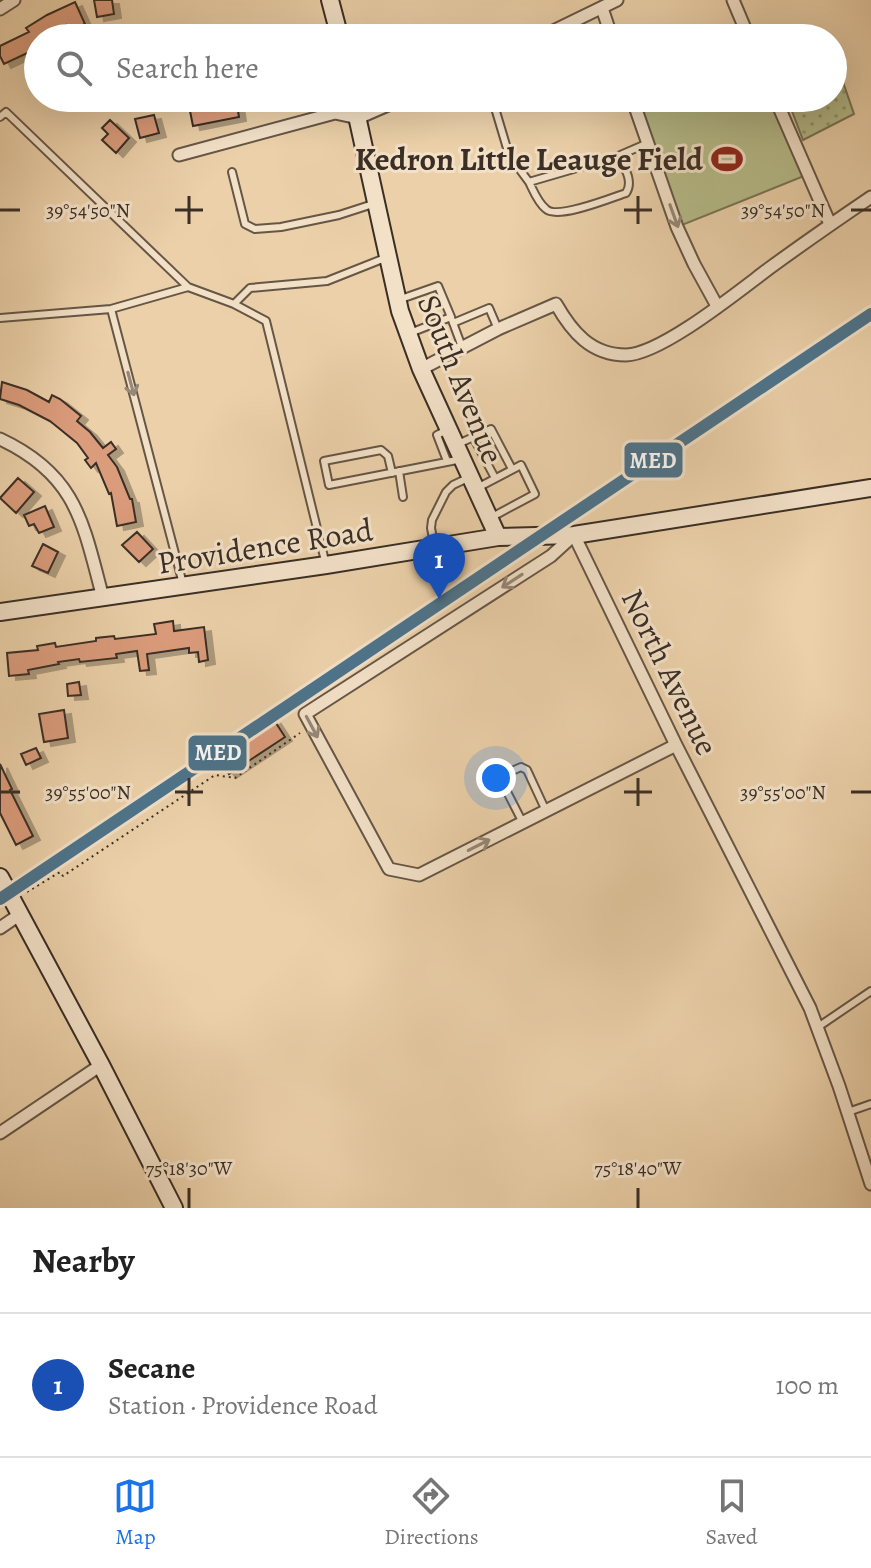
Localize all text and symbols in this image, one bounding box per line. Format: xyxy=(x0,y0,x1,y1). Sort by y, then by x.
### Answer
search box xyxy=(24,24,847,112)
icon: search xyxy=(52,46,96,90)
text: Search here xyxy=(116,48,259,88)
place label: Kedron Little Leauge Field xyxy=(355,137,704,181)
sports icon: Kedron Little Leauge Field xyxy=(710,142,744,176)
text: 39°54'50"N xyxy=(46,197,130,224)
text: 39°54'50"N xyxy=(741,197,825,224)
one-way arrow xyxy=(667,203,682,228)
street label: South Avenue xyxy=(407,288,515,470)
one-way arrow xyxy=(125,371,140,397)
line badge: MED xyxy=(623,441,684,479)
text: MED xyxy=(630,446,676,476)
street label: Providence Road xyxy=(154,507,377,585)
pin: 1 xyxy=(413,533,465,599)
one-way arrow xyxy=(501,573,523,590)
street label: North Avenue xyxy=(611,582,729,762)
one-way arrow xyxy=(304,714,320,738)
line badge: MED xyxy=(187,734,248,772)
text: MED xyxy=(195,738,241,768)
your location xyxy=(476,758,516,798)
text: 39°55'00"N xyxy=(45,779,131,806)
text: 39°55'00"N xyxy=(740,779,826,806)
one-way arrow xyxy=(466,837,490,852)
text: 75°18'30"W xyxy=(146,1155,233,1182)
text: 75°18'40"W xyxy=(594,1155,682,1182)
text: Nearby xyxy=(32,1237,135,1284)
text: Secane xyxy=(108,1348,195,1388)
text: 1 xyxy=(53,1368,63,1403)
text: 100 m xyxy=(776,1368,839,1403)
text: Station · Providence Road xyxy=(108,1388,378,1423)
tab: Map xyxy=(113,1474,157,1552)
tab: Directions xyxy=(384,1474,479,1552)
tab: Saved xyxy=(705,1474,758,1552)

